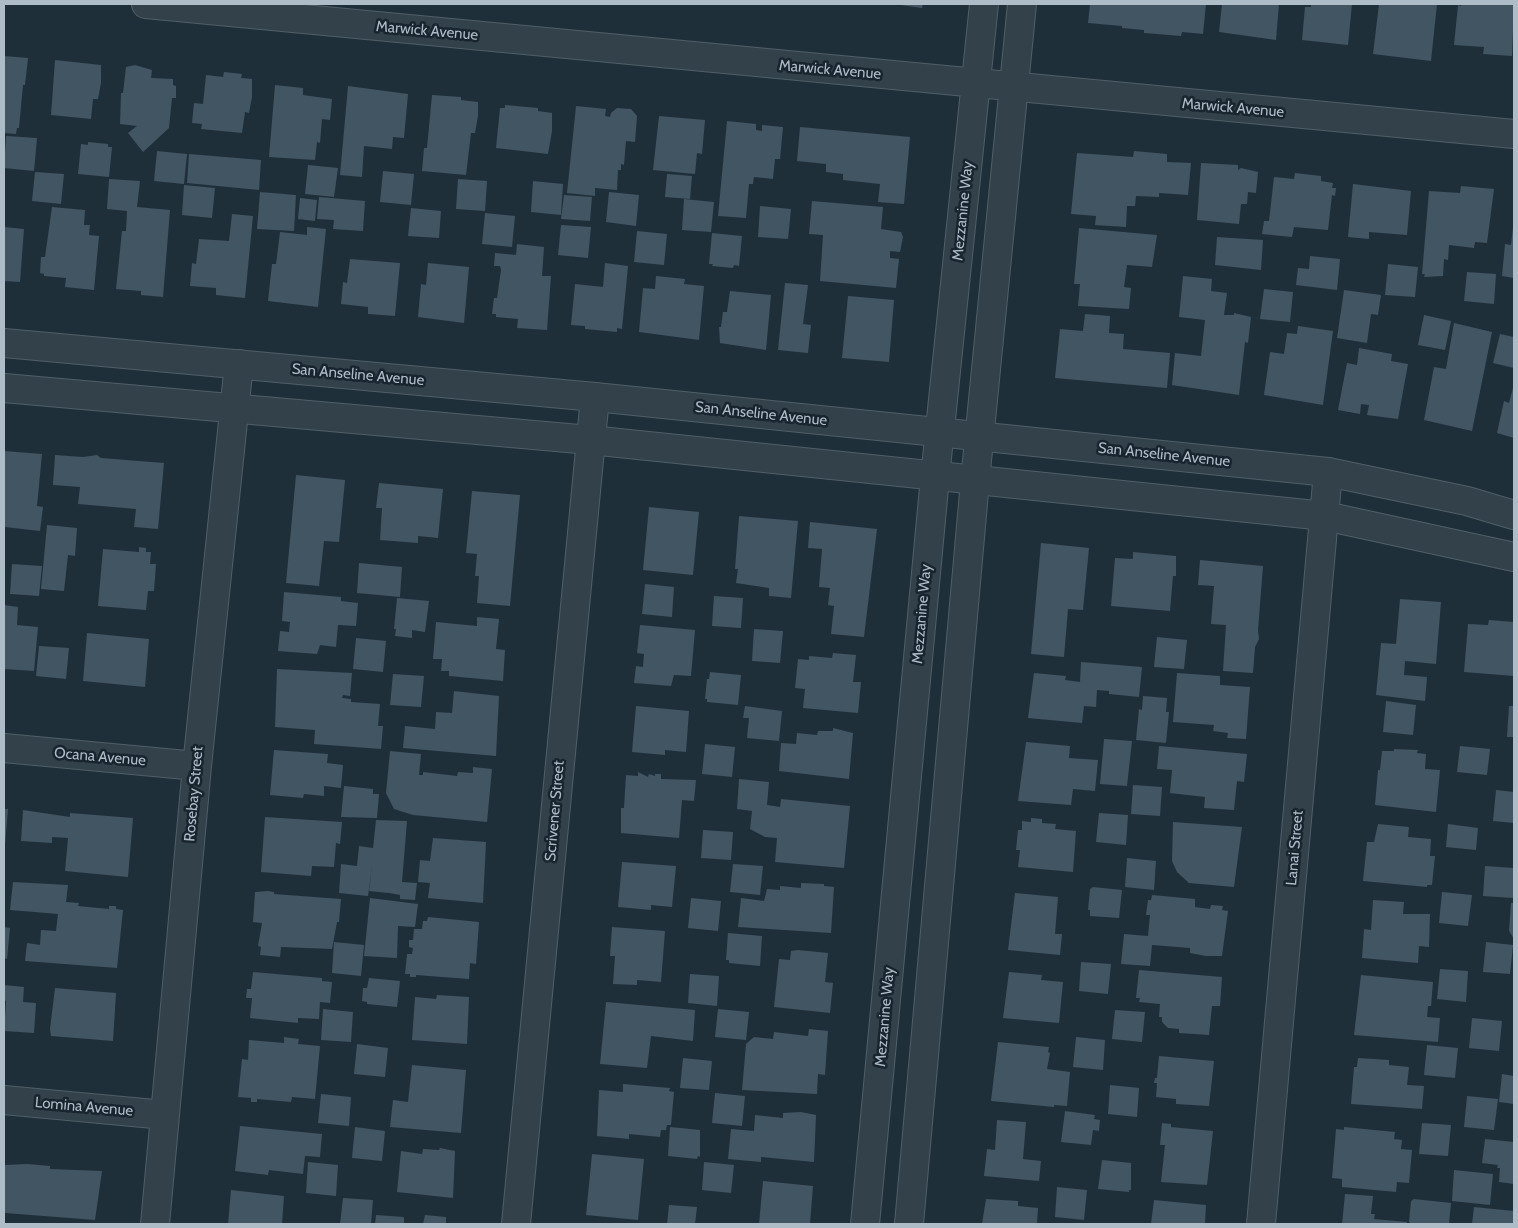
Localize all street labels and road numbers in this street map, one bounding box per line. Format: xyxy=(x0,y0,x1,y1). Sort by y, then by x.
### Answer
street label: Marwick Avenue xyxy=(375,18,479,44)
street label: Marwick Avenue xyxy=(778,57,882,83)
street label: Marwick Avenue xyxy=(1181,95,1285,121)
street label: Mezzanine Way xyxy=(949,160,977,262)
street label: San Anseline Avenue xyxy=(291,360,425,390)
street label: San Anseline Avenue xyxy=(694,398,828,430)
street label: San Anseline Avenue xyxy=(1097,439,1231,471)
street label: Mezzanine Way xyxy=(909,563,935,665)
street label: Ocana Avenue xyxy=(53,744,147,770)
street label: Rosebay Street xyxy=(181,746,207,842)
street label: Scrivener Street xyxy=(542,760,568,862)
street label: Lanai Street xyxy=(1283,810,1307,886)
street label: Mezzanine Way xyxy=(872,966,898,1068)
street label: Lomina Avenue xyxy=(34,1094,134,1120)

